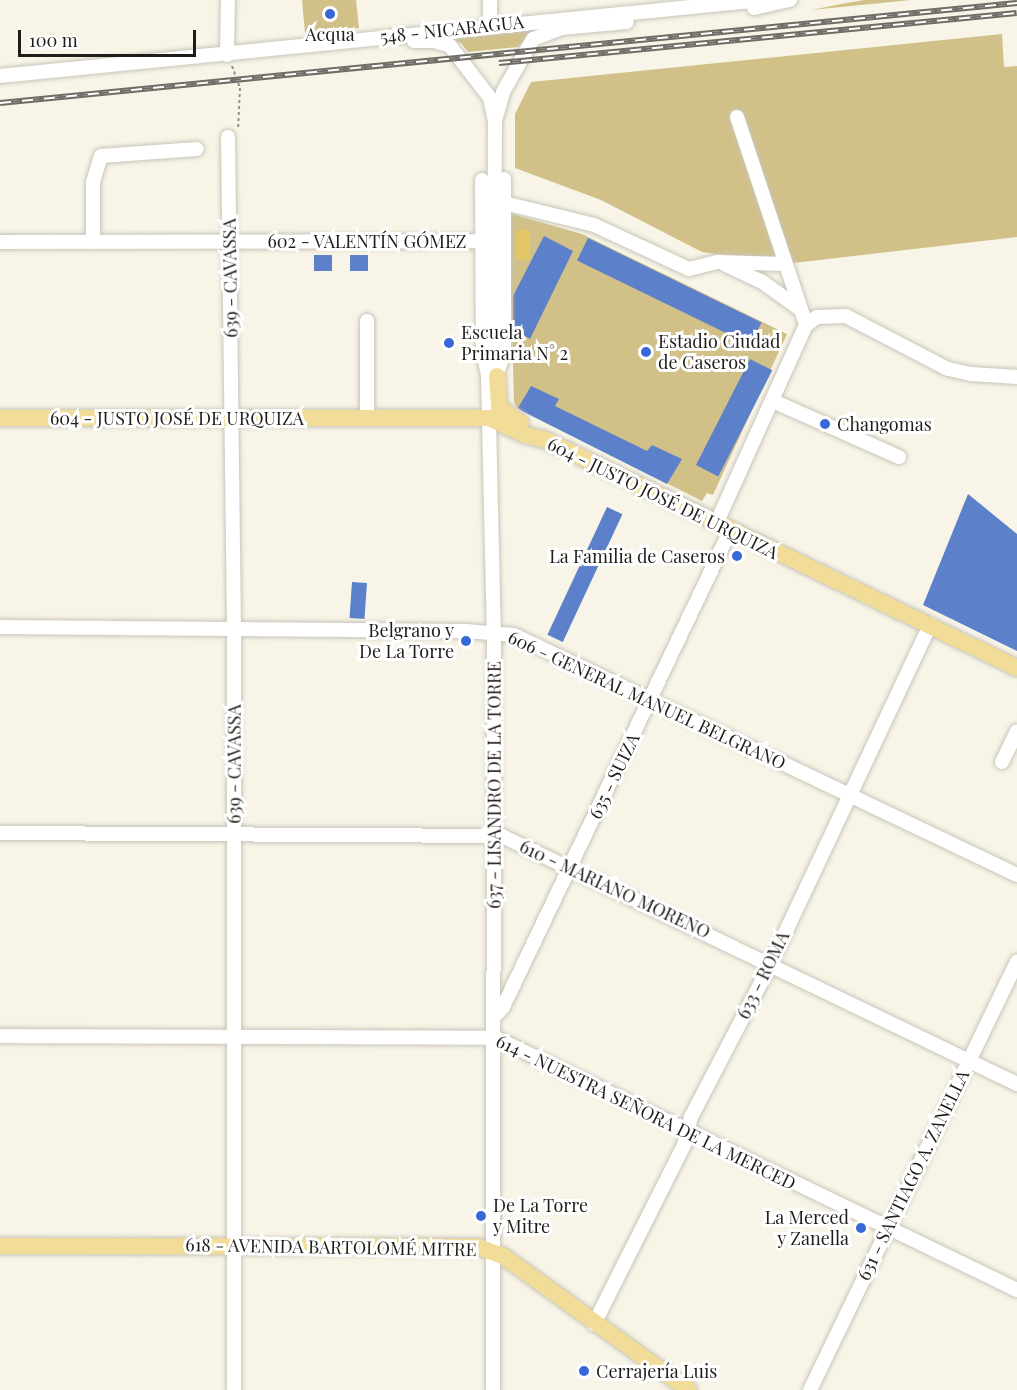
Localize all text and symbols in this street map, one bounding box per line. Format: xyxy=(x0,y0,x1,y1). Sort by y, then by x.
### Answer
marker: Acqua xyxy=(323,7,337,21)
street label: 548 - NICARAGUA xyxy=(379,11,525,47)
scale bar xyxy=(21,18,200,56)
place label: Acqua xyxy=(305,23,355,45)
text: 100 m xyxy=(29,28,78,52)
street label: 639 - CAVASSA xyxy=(218,218,242,338)
street label: 602 - VALENTÍN GÓMEZ xyxy=(267,230,467,252)
place label: Escuela Primaria N° 2 xyxy=(461,322,568,364)
place label: Estadio Ciudad de Caseros xyxy=(658,331,780,374)
marker: Escuela Primaria N° 2 xyxy=(442,336,456,350)
marker: Estadio Ciudad de Caseros xyxy=(639,345,653,359)
street label: 604 - JUSTO JOSÉ DE URQUIZA xyxy=(50,407,304,429)
place label: Changomas xyxy=(837,413,932,435)
marker: Changomas xyxy=(818,417,832,431)
street label: 604 - JUSTO JOSÉ DE URQUIZA xyxy=(544,433,782,563)
place label: La Familia de Caseros xyxy=(549,545,725,567)
marker: La Familia de Caseros xyxy=(730,549,744,563)
place label: Belgrano y De La Torre xyxy=(358,620,454,662)
street label: 606 - GENERAL MANUEL BELGRANO xyxy=(505,626,789,774)
marker: Belgrano y De La Torre xyxy=(459,634,473,648)
street label: 637 - LISANDRO DE LA TORRE xyxy=(483,661,505,909)
street label: 639 - CAVASSA xyxy=(223,704,245,824)
street label: 635 - SUIZA xyxy=(584,729,644,823)
street label: 610 - MARIANO MORENO xyxy=(516,835,714,943)
street label: 633 - ROMA xyxy=(732,927,794,1023)
street label: 614 - NUESTRA SEÑORA DE LA MERCED xyxy=(493,1030,799,1194)
street label: 631 - SANTIAGO A. ZANELLA xyxy=(852,1066,974,1284)
place label: De La Torre y Mitre xyxy=(493,1195,589,1238)
place label: La Merced y Zanella xyxy=(765,1207,849,1250)
marker: De La Torre y Mitre xyxy=(474,1209,488,1223)
marker: La Merced y Zanella xyxy=(854,1221,868,1235)
street label: 618 - AVENIDA BARTOLOMÉ MITRE xyxy=(185,1234,477,1260)
place label: Cerrajería Luis xyxy=(596,1360,717,1382)
marker: Cerrajería Luis xyxy=(577,1364,591,1378)

